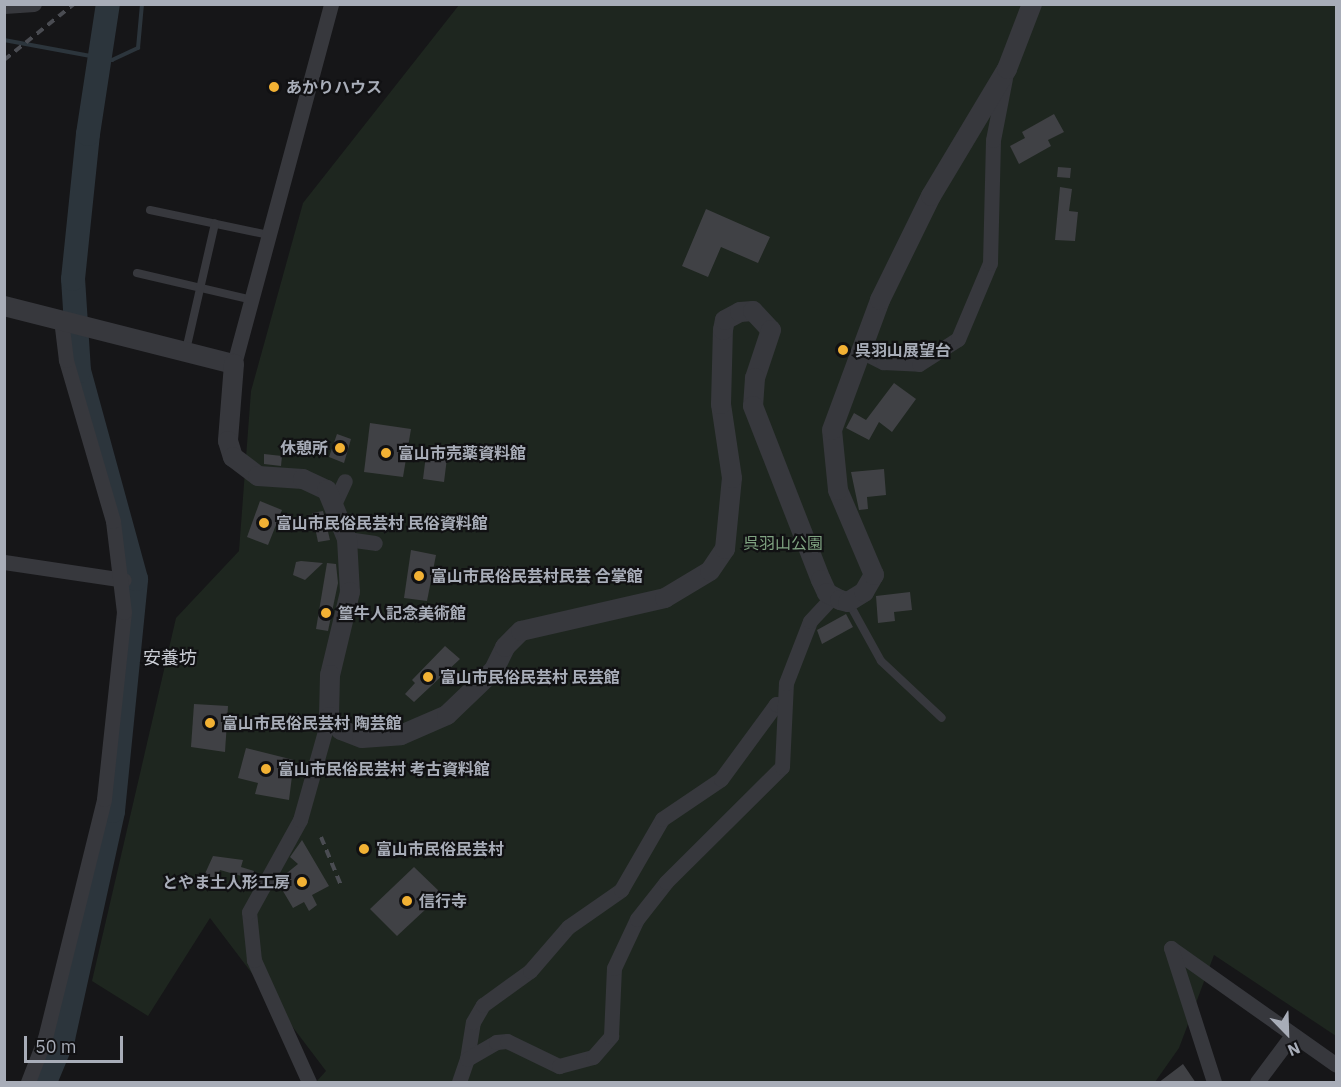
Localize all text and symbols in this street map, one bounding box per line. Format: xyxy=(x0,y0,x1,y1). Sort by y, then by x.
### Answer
place label: あかりハウス xyxy=(286,77,382,97)
marker: あかりハウス xyxy=(267,80,281,94)
place label: 呉羽山展望台 xyxy=(855,340,951,360)
marker: 呉羽山展望台 xyxy=(836,343,850,357)
place label: 休憩所 xyxy=(280,438,328,458)
marker: 休憩所 xyxy=(333,441,347,455)
place label: 富山市売薬資料館 xyxy=(398,443,526,463)
marker: 富山市売薬資料館 xyxy=(379,446,393,460)
place label: 富山市民俗民芸村 民俗資料館 xyxy=(276,513,488,533)
marker: 富山市民俗民芸村 民俗資料館 xyxy=(257,516,271,530)
park label: 呉羽山公園 xyxy=(743,533,823,553)
place label: 富山市民俗民芸村民芸 合掌館 xyxy=(431,566,643,586)
marker: 富山市民俗民芸村民芸 合掌館 xyxy=(412,569,426,583)
place label: 篁牛人記念美術館 xyxy=(338,603,466,623)
marker: 篁牛人記念美術館 xyxy=(319,606,333,620)
district label: 安養坊 xyxy=(143,647,197,669)
place label: 富山市民俗民芸村 民芸館 xyxy=(440,667,620,687)
marker: 富山市民俗民芸村 民芸館 xyxy=(421,670,435,684)
place label: 富山市民俗民芸村 陶芸館 xyxy=(222,713,402,733)
marker: 富山市民俗民芸村 陶芸館 xyxy=(203,716,217,730)
place label: 富山市民俗民芸村 考古資料館 xyxy=(278,759,490,779)
marker: 富山市民俗民芸村 考古資料館 xyxy=(259,762,273,776)
place label: 富山市民俗民芸村 xyxy=(376,839,504,859)
marker: 富山市民俗民芸村 xyxy=(357,842,371,856)
place label: とやま土人形工房 xyxy=(162,872,290,892)
marker: とやま土人形工房 xyxy=(295,875,309,889)
place label: 信行寺 xyxy=(419,891,467,911)
marker: 信行寺 xyxy=(400,894,414,908)
north arrow xyxy=(1257,1003,1317,1063)
scale bar xyxy=(27,1024,126,1062)
text: 50 m xyxy=(35,1035,77,1058)
text: N xyxy=(1285,1038,1303,1061)

